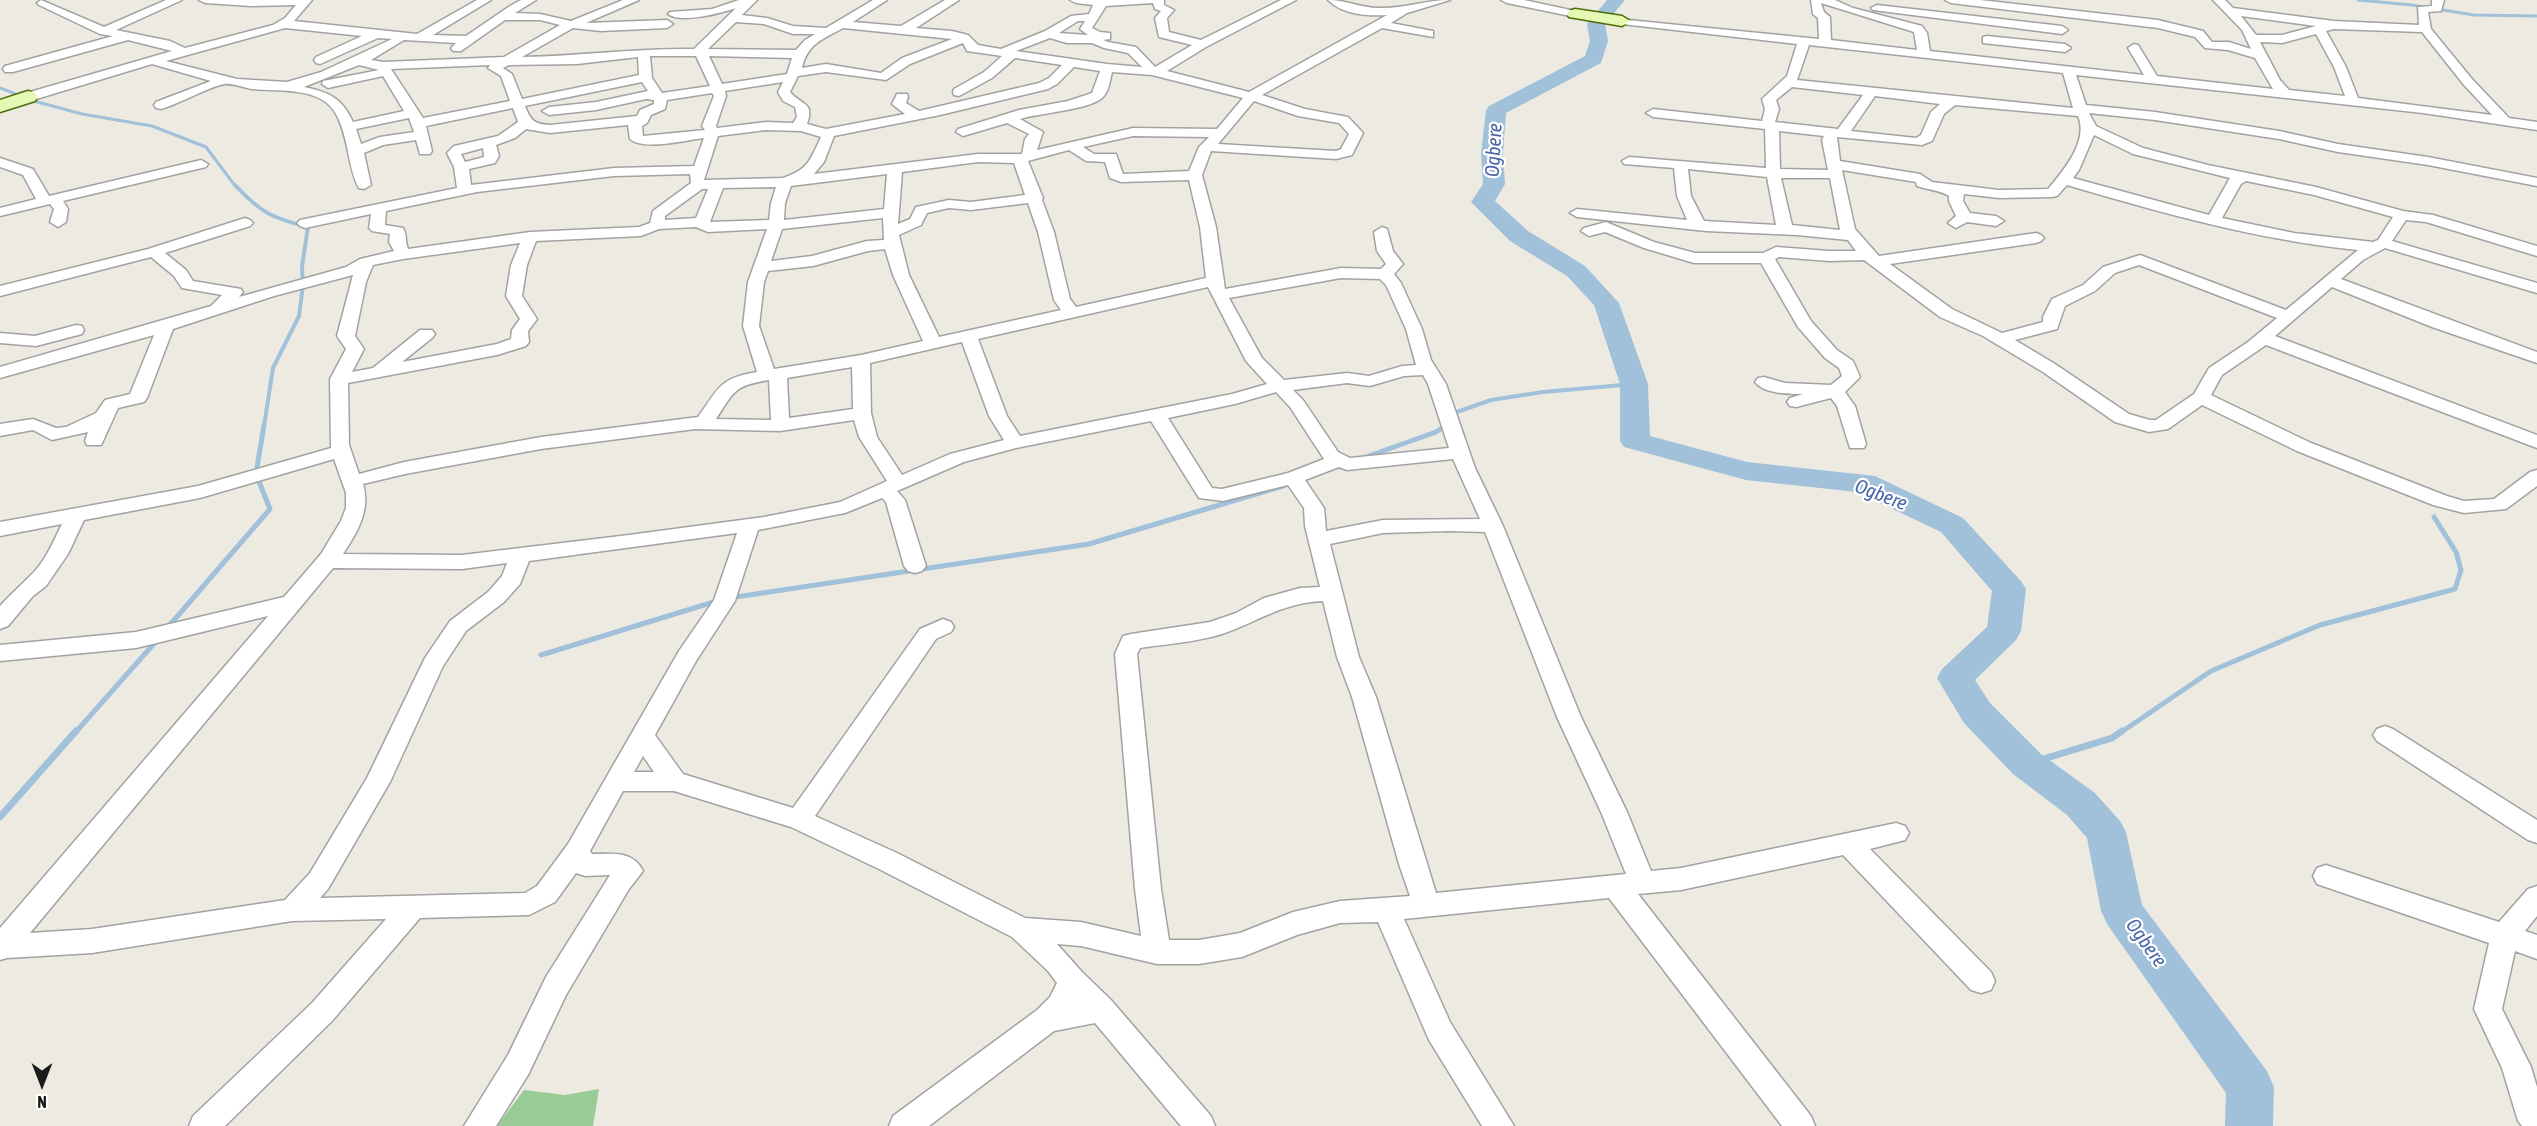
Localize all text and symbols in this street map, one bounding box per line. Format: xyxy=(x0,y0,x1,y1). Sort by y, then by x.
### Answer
water label: Ogbere xyxy=(1481,122,1507,178)
water label: Ogbere xyxy=(1851,474,1911,516)
water label: Ogbere xyxy=(2120,914,2172,972)
north arrow xyxy=(12,1054,72,1114)
text: N xyxy=(37,1093,47,1111)

